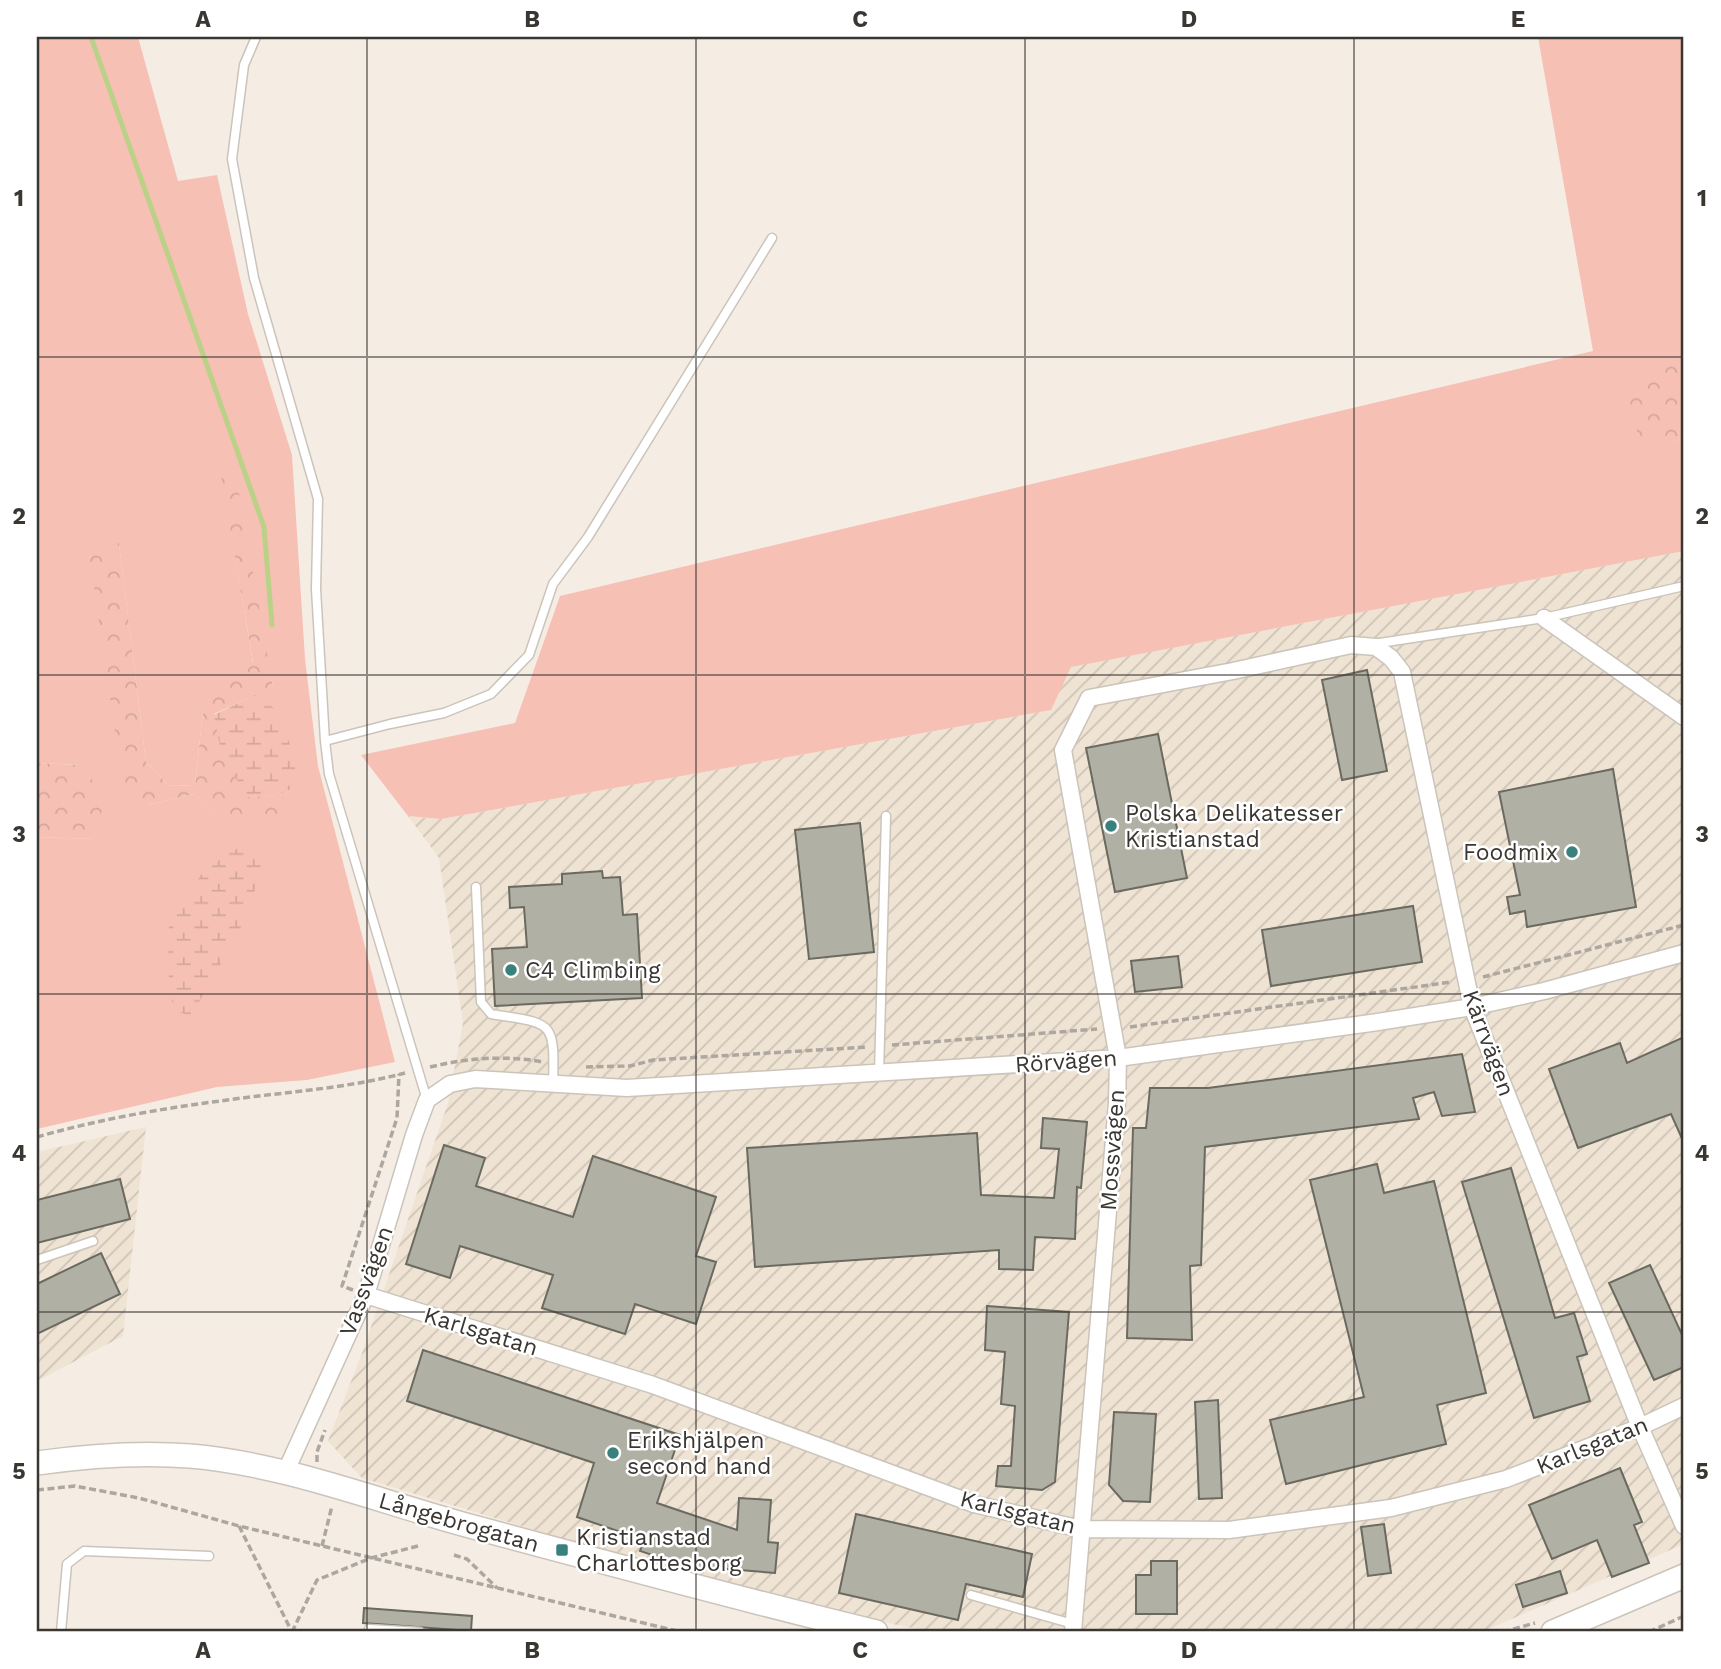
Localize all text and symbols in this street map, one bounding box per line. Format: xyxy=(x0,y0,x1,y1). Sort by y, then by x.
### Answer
text: A xyxy=(195,6,211,33)
text: B xyxy=(524,6,540,33)
text: C xyxy=(852,6,868,33)
text: D xyxy=(1181,6,1197,33)
text: E xyxy=(1511,6,1525,33)
text: 1 xyxy=(14,185,24,212)
text: 1 xyxy=(1697,185,1707,212)
text: 2 xyxy=(12,503,26,530)
text: 2 xyxy=(1695,503,1709,530)
place label: Polska Delikatesser Kristianstad xyxy=(1125,800,1343,853)
marker: Polska Delikatesser Kristianstad xyxy=(1103,818,1119,834)
text: 3 xyxy=(12,821,26,848)
text: 3 xyxy=(1695,821,1709,848)
place label: Foodmix xyxy=(1463,839,1558,866)
marker: Foodmix xyxy=(1564,844,1580,860)
place label: C4 Climbing xyxy=(525,957,661,984)
marker: C4 Climbing xyxy=(503,962,519,978)
street label: Kärrvägen xyxy=(1457,986,1520,1100)
street label: Rörvägen xyxy=(1014,1044,1118,1079)
street label: Mossvägen xyxy=(1095,1088,1130,1212)
text: 4 xyxy=(12,1140,27,1167)
text: 4 xyxy=(1695,1140,1710,1167)
street label: Vassvägen xyxy=(334,1223,399,1340)
street label: Karlsgatan xyxy=(420,1301,541,1362)
street label: Karlsgatan xyxy=(1532,1411,1652,1480)
place label: Erikshjälpen second hand xyxy=(627,1427,772,1480)
marker: Erikshjälpen second hand xyxy=(605,1445,621,1461)
text: 5 xyxy=(12,1458,26,1485)
text: 5 xyxy=(1695,1458,1709,1485)
street label: Karlsgatan xyxy=(957,1485,1078,1540)
street label: Långebrogatan xyxy=(376,1487,542,1558)
place label: Kristianstad Charlottesborg xyxy=(576,1524,742,1577)
marker: Kristianstad Charlottesborg xyxy=(554,1542,570,1558)
text: A xyxy=(195,1637,211,1664)
text: B xyxy=(524,1637,540,1664)
text: C xyxy=(852,1637,868,1664)
text: D xyxy=(1181,1637,1197,1664)
text: E xyxy=(1511,1637,1525,1664)

